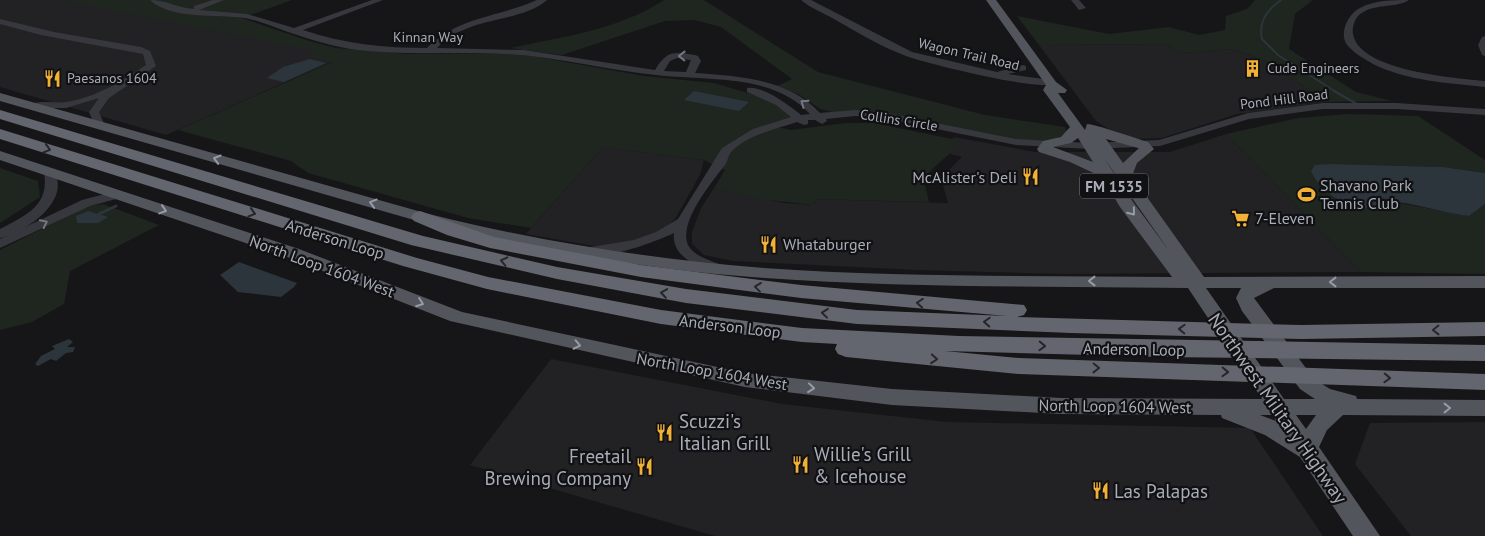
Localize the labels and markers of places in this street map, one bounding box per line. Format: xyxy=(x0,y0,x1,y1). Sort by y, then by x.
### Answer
building icon: Cude Engineers xyxy=(1243,58,1263,78)
place label: Cude Engineers xyxy=(1267,59,1360,77)
restaurant icon: Paesanos 1604 xyxy=(43,68,63,88)
place label: Paesanos 1604 xyxy=(67,69,157,87)
place label: McAlister's Deli xyxy=(912,167,1017,187)
restaurant icon: McAlister's Deli xyxy=(1021,167,1041,187)
place label: Shavano Park Tennis Club xyxy=(1320,175,1412,213)
sports icon: Shavano Park Tennis Club xyxy=(1296,184,1316,204)
supermarket icon: 7-Eleven xyxy=(1231,208,1251,228)
place label: 7-Eleven xyxy=(1255,208,1314,228)
restaurant icon: Whataburger xyxy=(759,234,779,254)
place label: Whataburger xyxy=(783,234,872,254)
place label: Scuzzi's Italian Grill xyxy=(679,409,771,455)
restaurant icon: Scuzzi's Italian Grill xyxy=(655,422,675,442)
place label: Willie's Grill & Icehouse xyxy=(814,442,911,488)
place label: Freetail Brewing Company xyxy=(485,444,631,490)
restaurant icon: Willie's Grill & Icehouse xyxy=(790,455,810,475)
restaurant icon: Freetail Brewing Company xyxy=(635,457,655,477)
place label: Las Palapas xyxy=(1114,479,1208,503)
restaurant icon: Las Palapas xyxy=(1090,481,1110,501)

